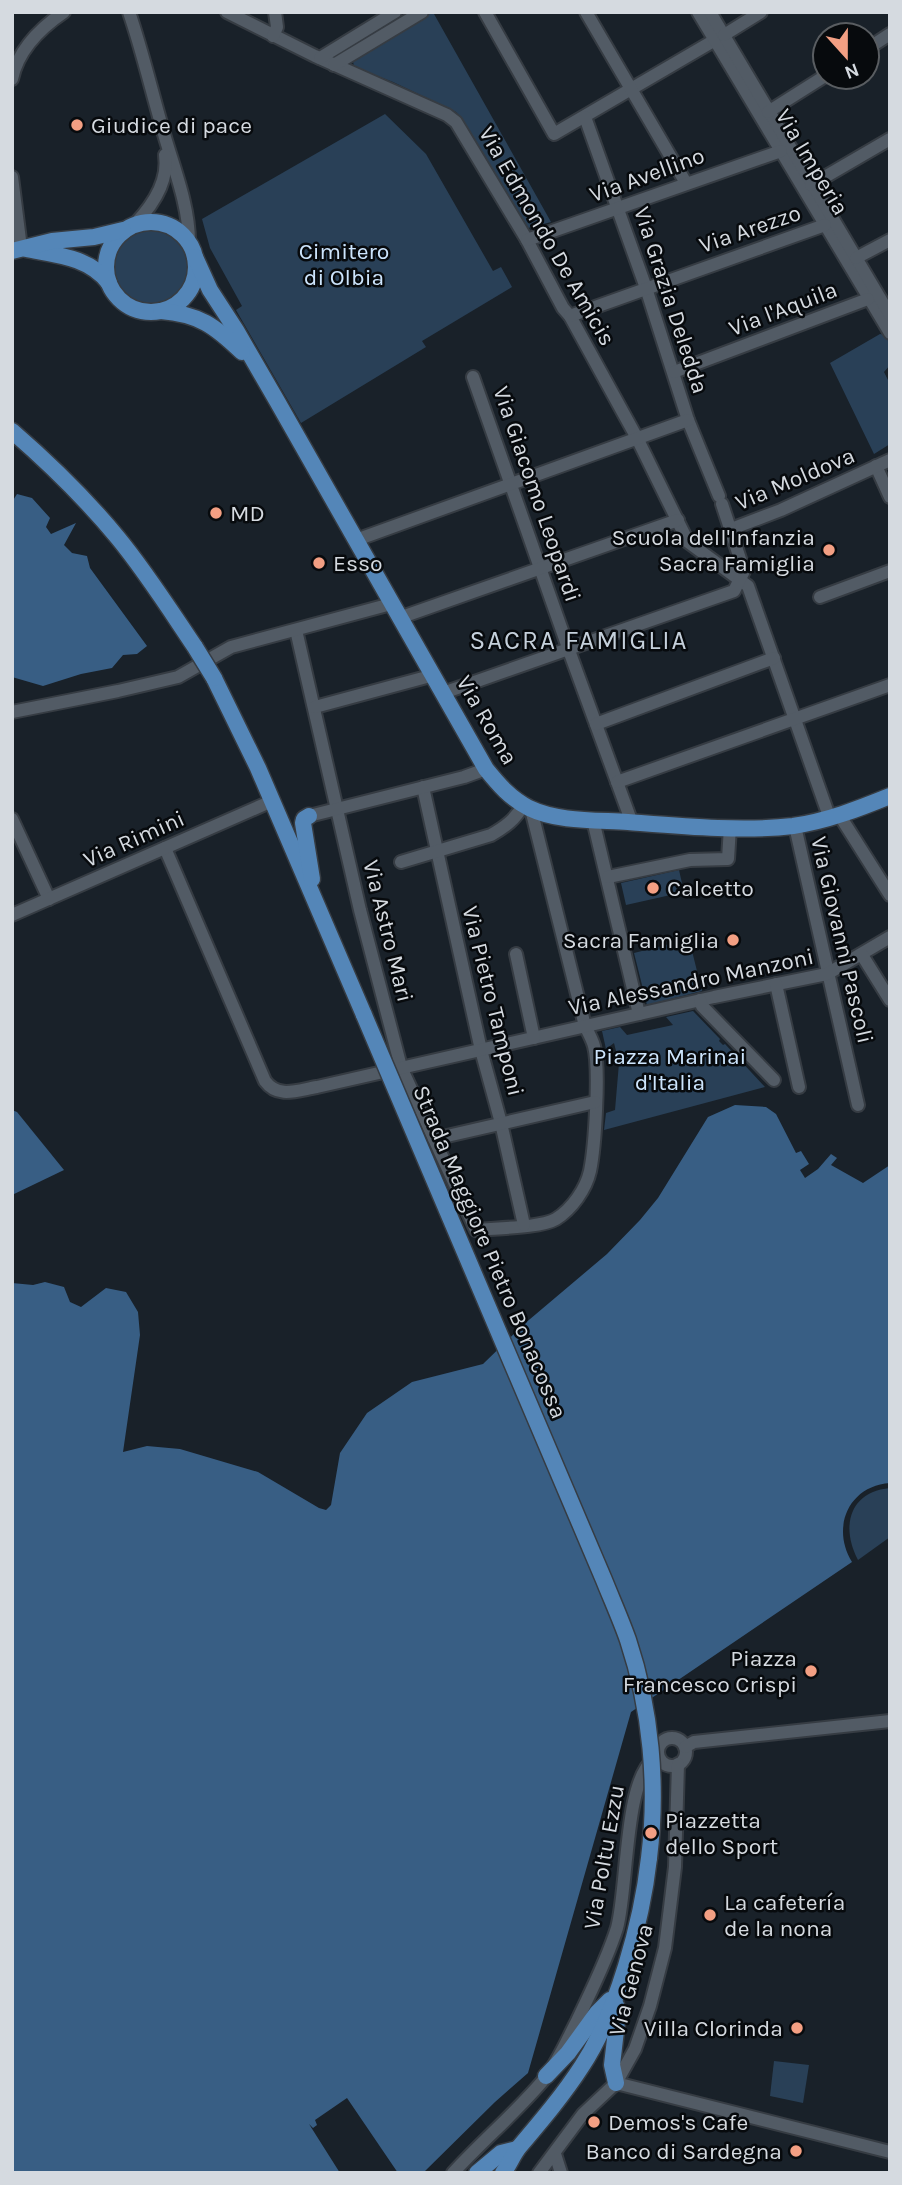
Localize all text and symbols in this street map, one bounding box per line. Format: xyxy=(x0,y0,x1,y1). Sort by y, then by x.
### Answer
north arrow xyxy=(811,21,881,91)
text: N xyxy=(841,58,862,84)
street label: Via Imperia xyxy=(770,104,854,220)
place label: Giudice di pace xyxy=(91,112,252,139)
marker: Giudice di pace xyxy=(69,117,85,133)
street label: Via Edmondo De Amicis xyxy=(473,121,621,351)
street label: Via Avellino xyxy=(586,142,708,208)
street label: Via Arezzo xyxy=(696,199,804,259)
street label: Via Grazia Deledda xyxy=(628,203,714,397)
park label: Cimitero di Olbia xyxy=(299,238,389,291)
street label: Via l'Aquila xyxy=(725,276,841,342)
street label: Via Giacomo Leopardi xyxy=(487,383,587,605)
street label: Via Moldova xyxy=(731,442,859,516)
place label: MD xyxy=(230,500,265,527)
marker: MD xyxy=(208,505,224,521)
place label: Scuola dell'Infanzia Sacra Famiglia xyxy=(612,524,815,577)
marker: Scuola dell'Infanzia Sacra Famiglia xyxy=(821,542,837,558)
place label: Esso xyxy=(333,550,383,577)
marker: Esso xyxy=(311,555,327,571)
district label: SACRA FAMIGLIA xyxy=(469,625,689,656)
street label: Via Roma xyxy=(451,670,523,770)
street label: Via Rimini xyxy=(79,805,189,873)
street label: Via Giovanni Pascoli xyxy=(805,834,879,1046)
street label: Via Astro Mari xyxy=(357,857,419,1005)
place label: Calcetto xyxy=(667,875,754,902)
marker: Calcetto xyxy=(645,880,661,896)
street label: Via Pietro Tamponi xyxy=(456,903,530,1099)
place label: Sacra Famiglia xyxy=(563,927,719,954)
marker: Sacra Famiglia xyxy=(725,932,741,948)
street label: Via Alessandro Manzoni xyxy=(566,943,816,1021)
park label: Piazza Marinai d'Italia xyxy=(594,1043,746,1096)
street label: Strada Maggiore Pietro Bonacossa xyxy=(407,1081,573,1423)
place label: Piazza Francesco Crispi xyxy=(623,1645,797,1698)
marker: Piazza Francesco Crispi xyxy=(803,1663,819,1679)
street label: Via Poltu Ezzu xyxy=(578,1783,630,1931)
place label: Piazzetta dello Sport xyxy=(665,1807,779,1860)
marker: Piazzetta dello Sport xyxy=(643,1825,659,1841)
place label: La cafetería de la nona xyxy=(724,1889,845,1942)
marker: La cafetería de la nona xyxy=(702,1907,718,1923)
street label: Via Genova xyxy=(603,1921,659,2039)
place label: Villa Clorinda xyxy=(644,2015,783,2042)
marker: Villa Clorinda xyxy=(789,2020,805,2036)
place label: Demos's Cafe xyxy=(608,2109,748,2136)
marker: Demos's Cafe xyxy=(586,2114,602,2130)
place label: Banco di Sardegna xyxy=(585,2138,782,2165)
marker: Banco di Sardegna xyxy=(788,2143,804,2159)

